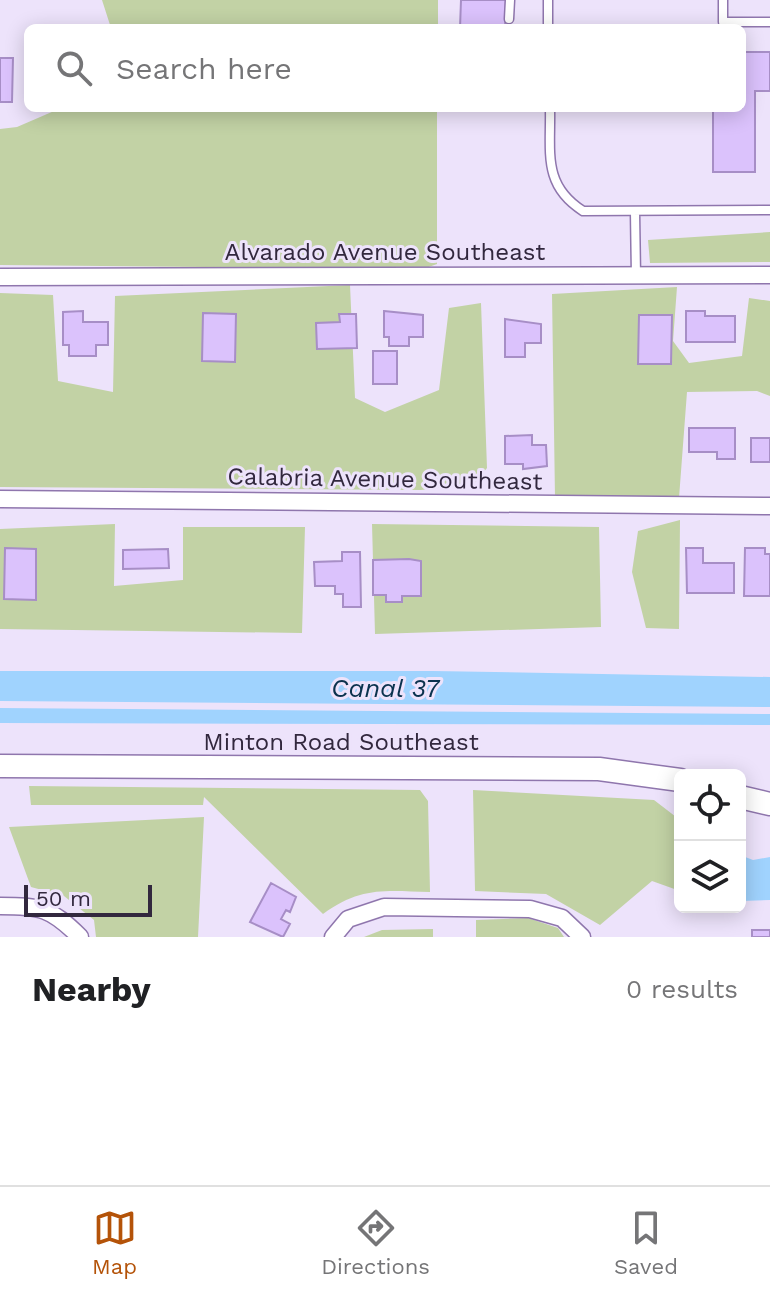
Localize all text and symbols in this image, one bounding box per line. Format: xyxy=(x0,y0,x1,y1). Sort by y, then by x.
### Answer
search box xyxy=(24,24,746,112)
icon: search xyxy=(52,46,96,90)
text: Search here xyxy=(116,51,292,86)
street label: Alvarado Avenue Southeast xyxy=(225,238,545,266)
street label: Calabria Avenue Southeast xyxy=(227,462,543,496)
water label: Canal 37 xyxy=(331,673,441,703)
street label: Minton Road Southeast xyxy=(203,728,479,756)
map controls xyxy=(674,769,746,913)
button: locate xyxy=(674,769,746,841)
button: layers xyxy=(674,841,746,913)
scale bar xyxy=(24,881,152,917)
text: 50 m xyxy=(36,886,91,911)
text: Nearby xyxy=(32,969,151,1009)
text: 0 results xyxy=(626,974,738,1004)
tab: Map xyxy=(92,1206,137,1279)
tab: Directions xyxy=(321,1206,430,1279)
tab: Saved xyxy=(614,1206,678,1279)

